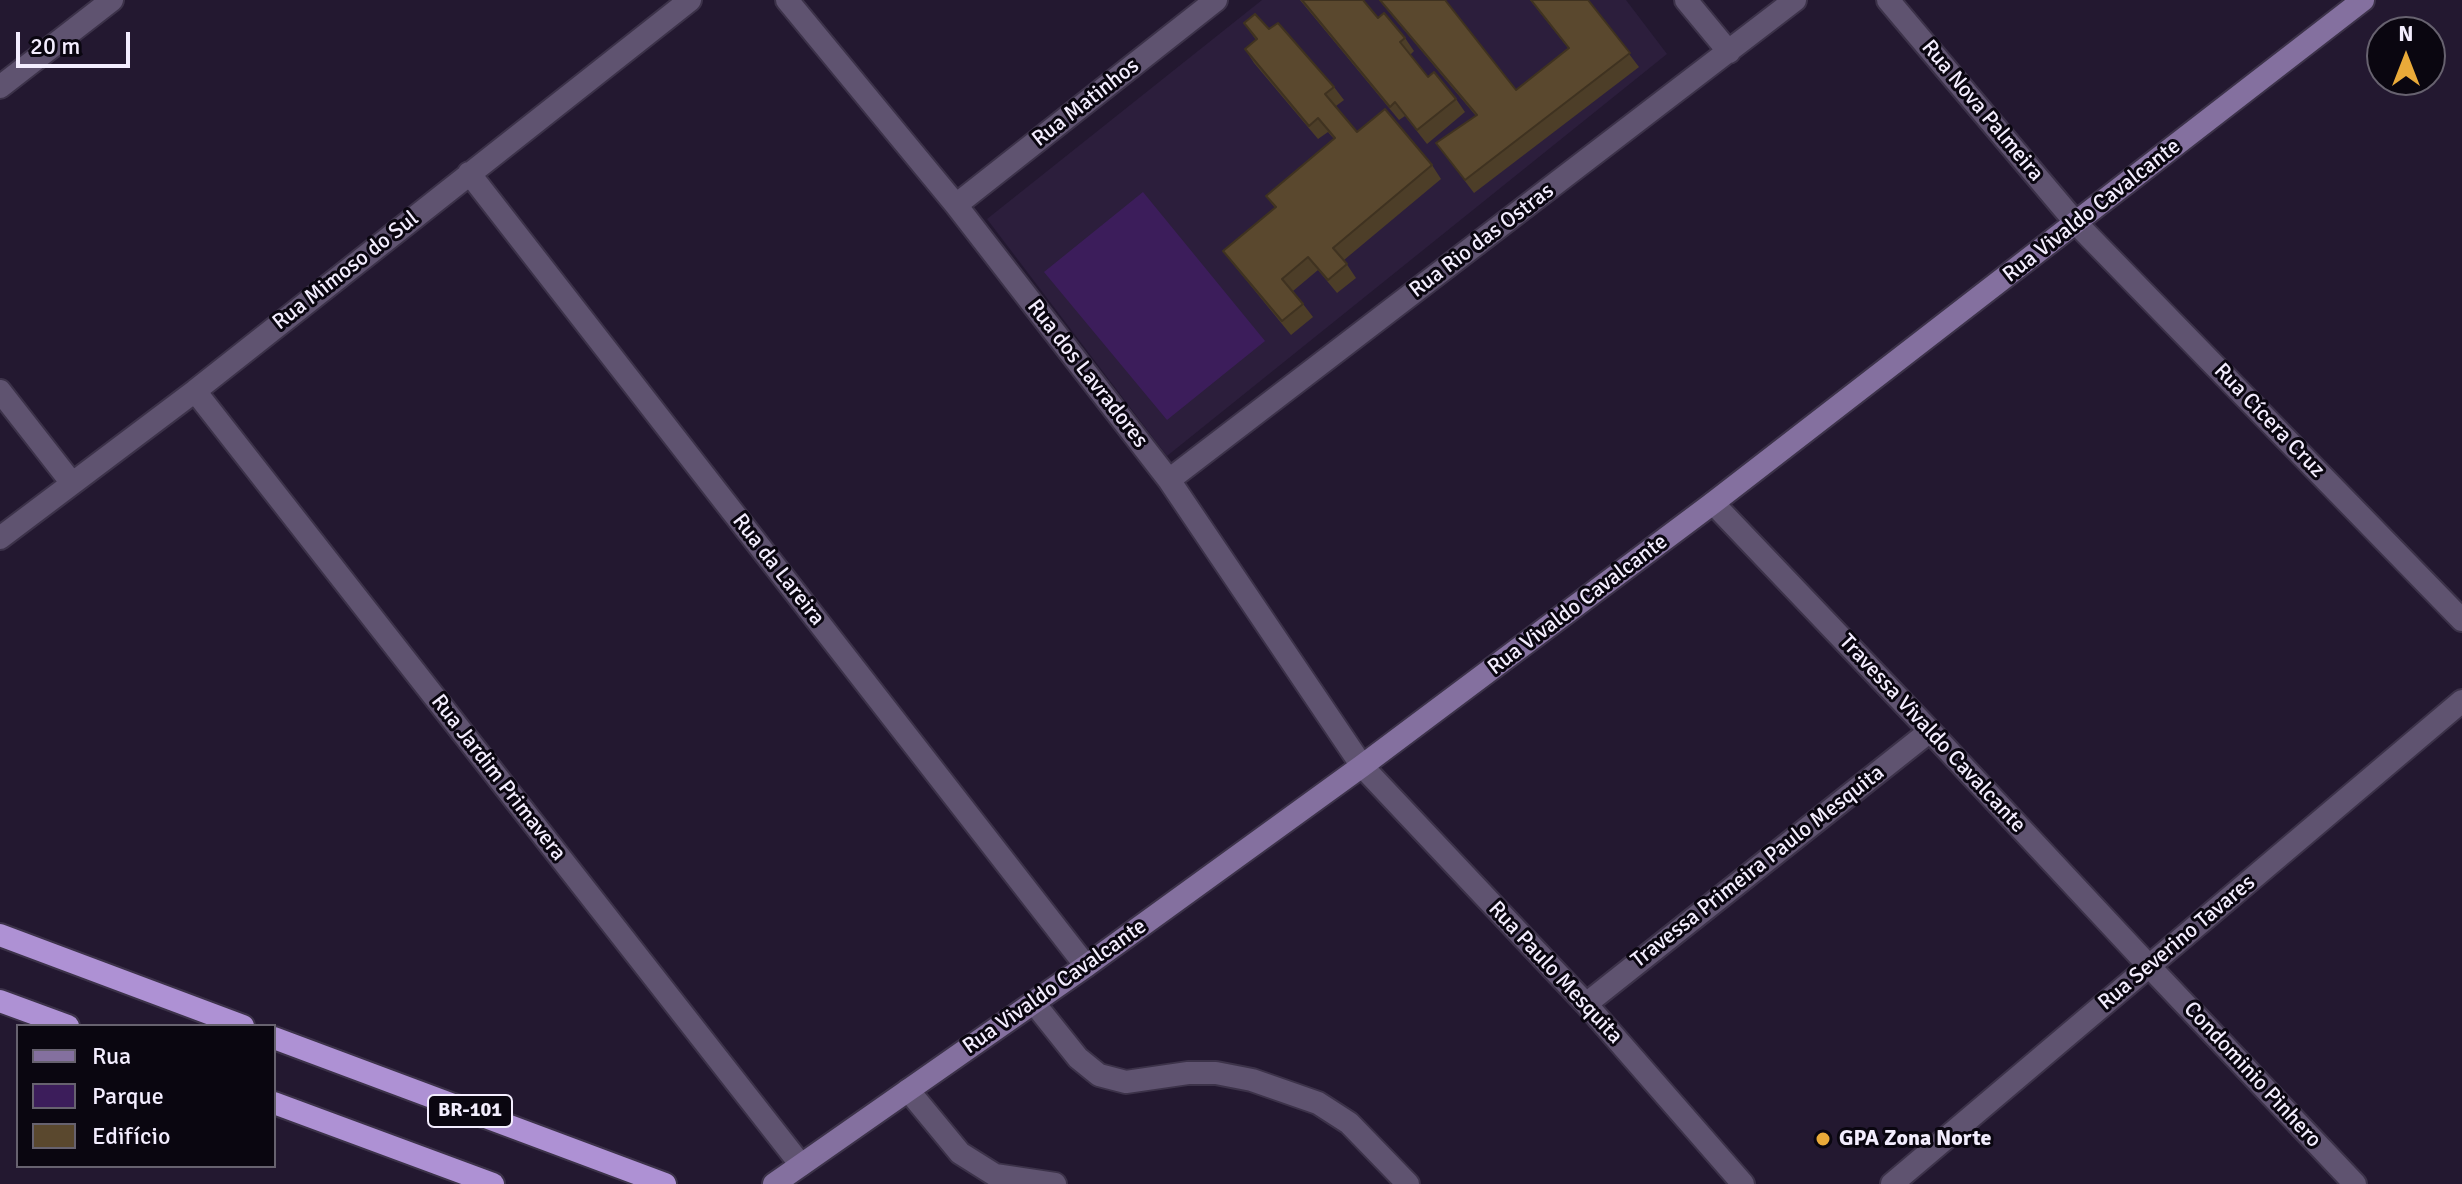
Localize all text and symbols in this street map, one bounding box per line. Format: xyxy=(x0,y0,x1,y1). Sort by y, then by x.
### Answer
scale bar xyxy=(20,16,134,66)
north arrow xyxy=(2366,16,2446,96)
text: N xyxy=(2398,20,2414,47)
text: 20 m xyxy=(30,31,80,61)
street label: Rua Nova Palmeira xyxy=(1915,35,2049,187)
street label: Rua Matinhos xyxy=(1027,53,1145,153)
street label: Rua Vivaldo Cavalcante xyxy=(1998,134,2186,288)
street label: Rua Rio das Ostras xyxy=(1405,178,1559,304)
street label: Rua Mimoso do Sul xyxy=(268,206,424,336)
street label: Rua dos Lavradores xyxy=(1021,295,1153,453)
street label: Rua Cícera Cruz xyxy=(2208,358,2330,484)
street label: Rua da Lareira xyxy=(726,509,830,631)
street label: Rua Vivaldo Cavalcante xyxy=(1483,529,1673,681)
street label: Travessa Vivaldo Cavalcante xyxy=(1833,629,2031,839)
street label: Rua Jardim Primavera xyxy=(425,690,571,866)
street label: Travessa Primeira Paulo Mesquita xyxy=(1626,760,1890,974)
street label: Rua Severino Tavares xyxy=(2093,870,2261,1016)
street label: Rua Paulo Mesquita xyxy=(1482,896,1628,1050)
street label: Rua Vivaldo Cavalcante xyxy=(958,914,1152,1060)
street label: Condominio Pinhero xyxy=(2178,997,2326,1153)
legend xyxy=(16,1024,276,1168)
text: Rua xyxy=(92,1041,131,1071)
text: Parque xyxy=(92,1081,164,1111)
road number: BR-101 xyxy=(428,1095,512,1127)
text: Edifício xyxy=(92,1121,170,1151)
place label: GPA Zona Norte xyxy=(1839,1126,1991,1152)
marker: GPA Zona Norte xyxy=(1814,1130,1832,1148)

